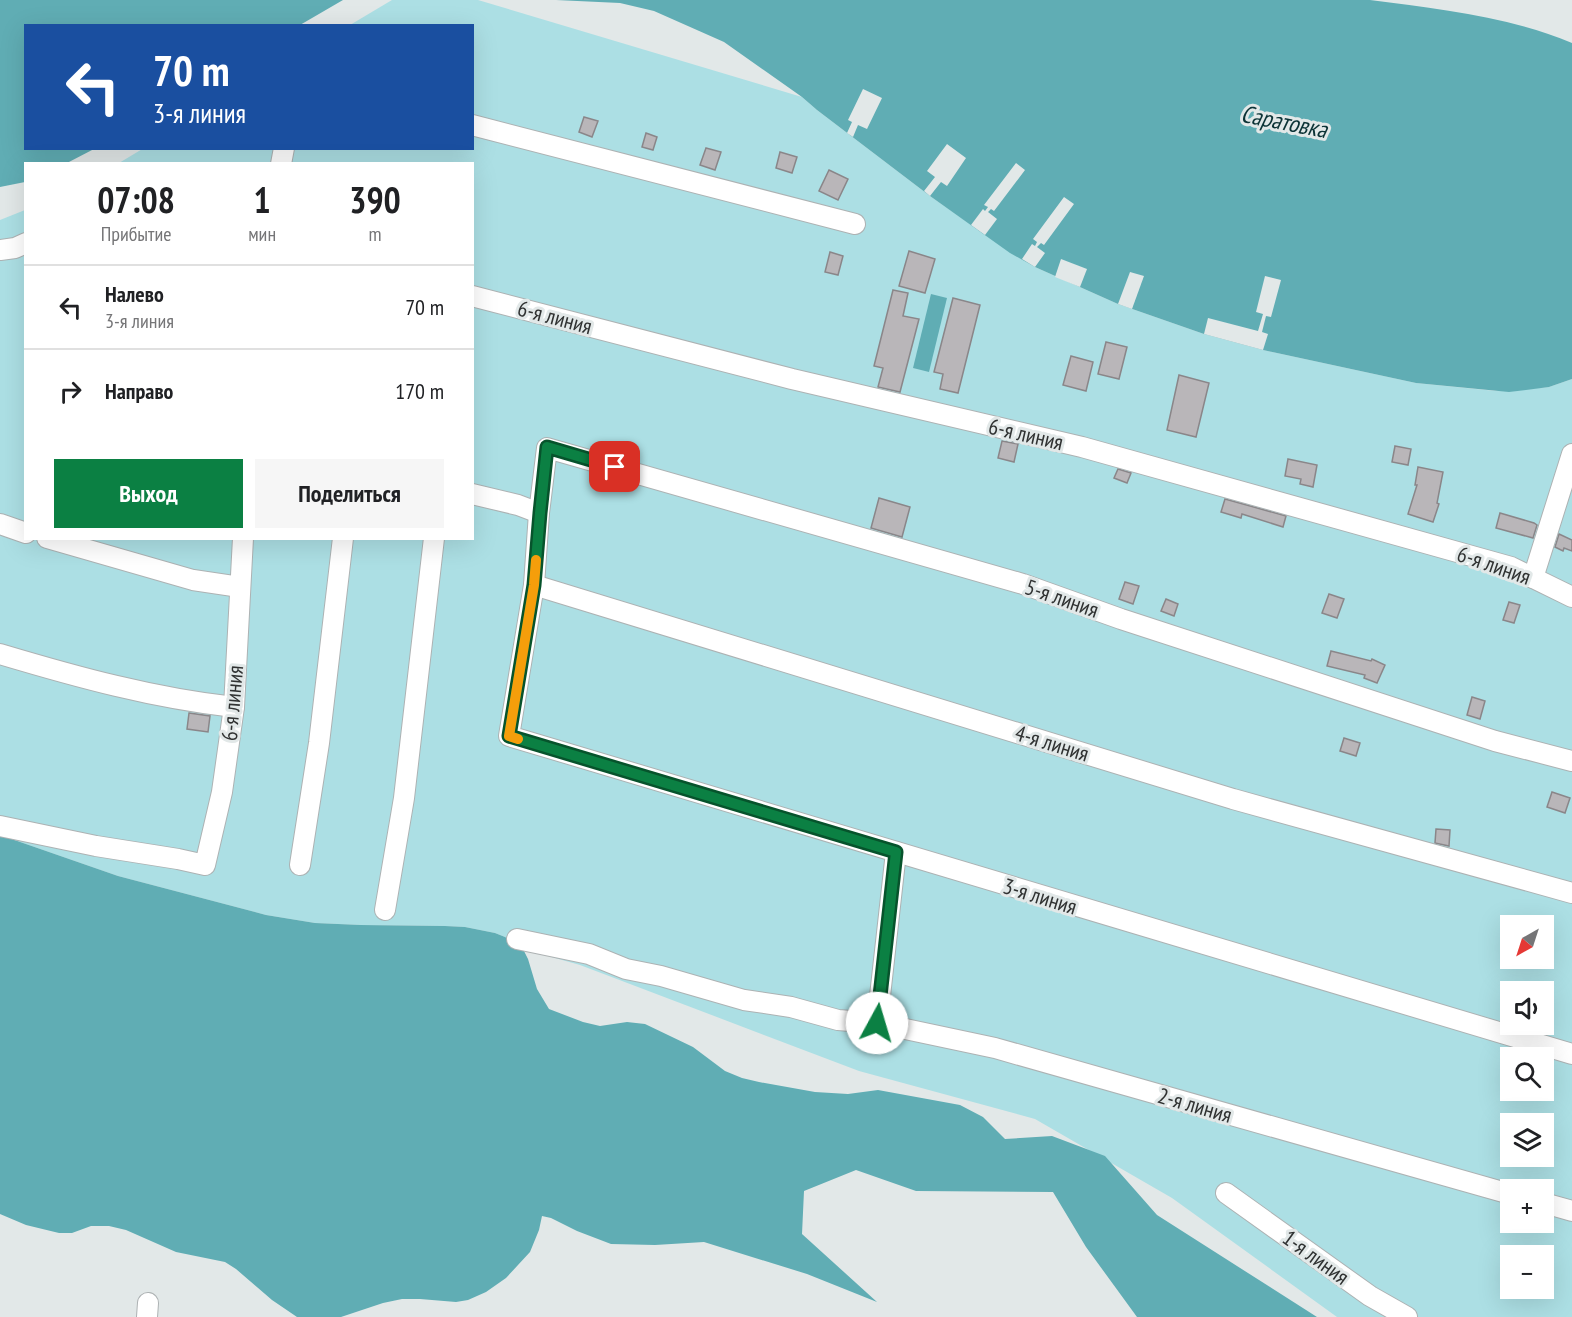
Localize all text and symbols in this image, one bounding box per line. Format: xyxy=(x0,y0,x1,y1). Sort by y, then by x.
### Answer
text: 70 m xyxy=(153,43,230,98)
icon: left xyxy=(54,48,132,126)
text: 3-я линия xyxy=(153,96,246,130)
water label: Саратовка xyxy=(1238,98,1331,145)
text: 07:08 xyxy=(97,176,175,223)
text: 1 xyxy=(254,176,271,223)
text: 390 xyxy=(349,176,401,223)
text: Прибытие xyxy=(101,221,172,247)
text: мин xyxy=(248,221,276,247)
text: m xyxy=(369,221,382,247)
text: Налево xyxy=(105,280,164,308)
icon: left xyxy=(54,291,87,324)
text: 70 m xyxy=(405,293,444,321)
street label: 6-я линия xyxy=(515,294,595,340)
text: 3-я линия xyxy=(105,308,174,334)
icon: right xyxy=(54,375,87,408)
text: Направо xyxy=(105,377,173,405)
text: 170 m xyxy=(395,377,444,405)
street label: 6-я линия xyxy=(986,412,1066,456)
pin xyxy=(589,441,640,492)
icon: arrive xyxy=(598,450,631,483)
button: Выход xyxy=(54,459,243,528)
button: Поделиться xyxy=(255,459,444,528)
street label: 6-я линия xyxy=(1454,539,1534,591)
street label: 5-я линия xyxy=(1022,572,1102,624)
street label: 6-я линия xyxy=(215,664,249,742)
street label: 4-я линия xyxy=(1012,719,1092,767)
street label: 3-я линия xyxy=(1000,872,1080,920)
north arrow xyxy=(1500,915,1554,969)
map controls xyxy=(1500,915,1554,1299)
button: sound xyxy=(1500,981,1554,1035)
position arrow xyxy=(845,991,909,1055)
button: search xyxy=(1500,1047,1554,1101)
street label: 2-я линия xyxy=(1155,1081,1235,1129)
button: layers xyxy=(1500,1113,1554,1167)
button: + xyxy=(1500,1179,1554,1233)
street label: 1-я линия xyxy=(1277,1223,1355,1291)
button: − xyxy=(1500,1245,1554,1299)

